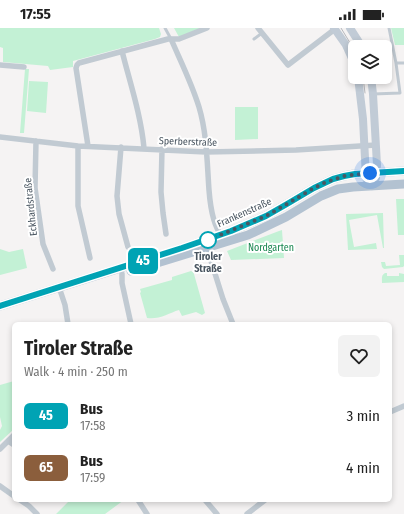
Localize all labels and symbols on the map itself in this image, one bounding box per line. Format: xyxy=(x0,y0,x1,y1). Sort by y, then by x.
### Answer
street label: Sperberstraße xyxy=(159,135,217,149)
your location xyxy=(360,163,380,183)
street label: Eckhardstraße xyxy=(22,177,40,236)
street label: Frankenstraße xyxy=(215,196,273,230)
marker: Tiroler Straße xyxy=(199,231,217,249)
park label: Nordgarten xyxy=(248,242,294,254)
line badge: 45 xyxy=(125,248,161,274)
place label: Tiroler Straße xyxy=(194,251,222,275)

